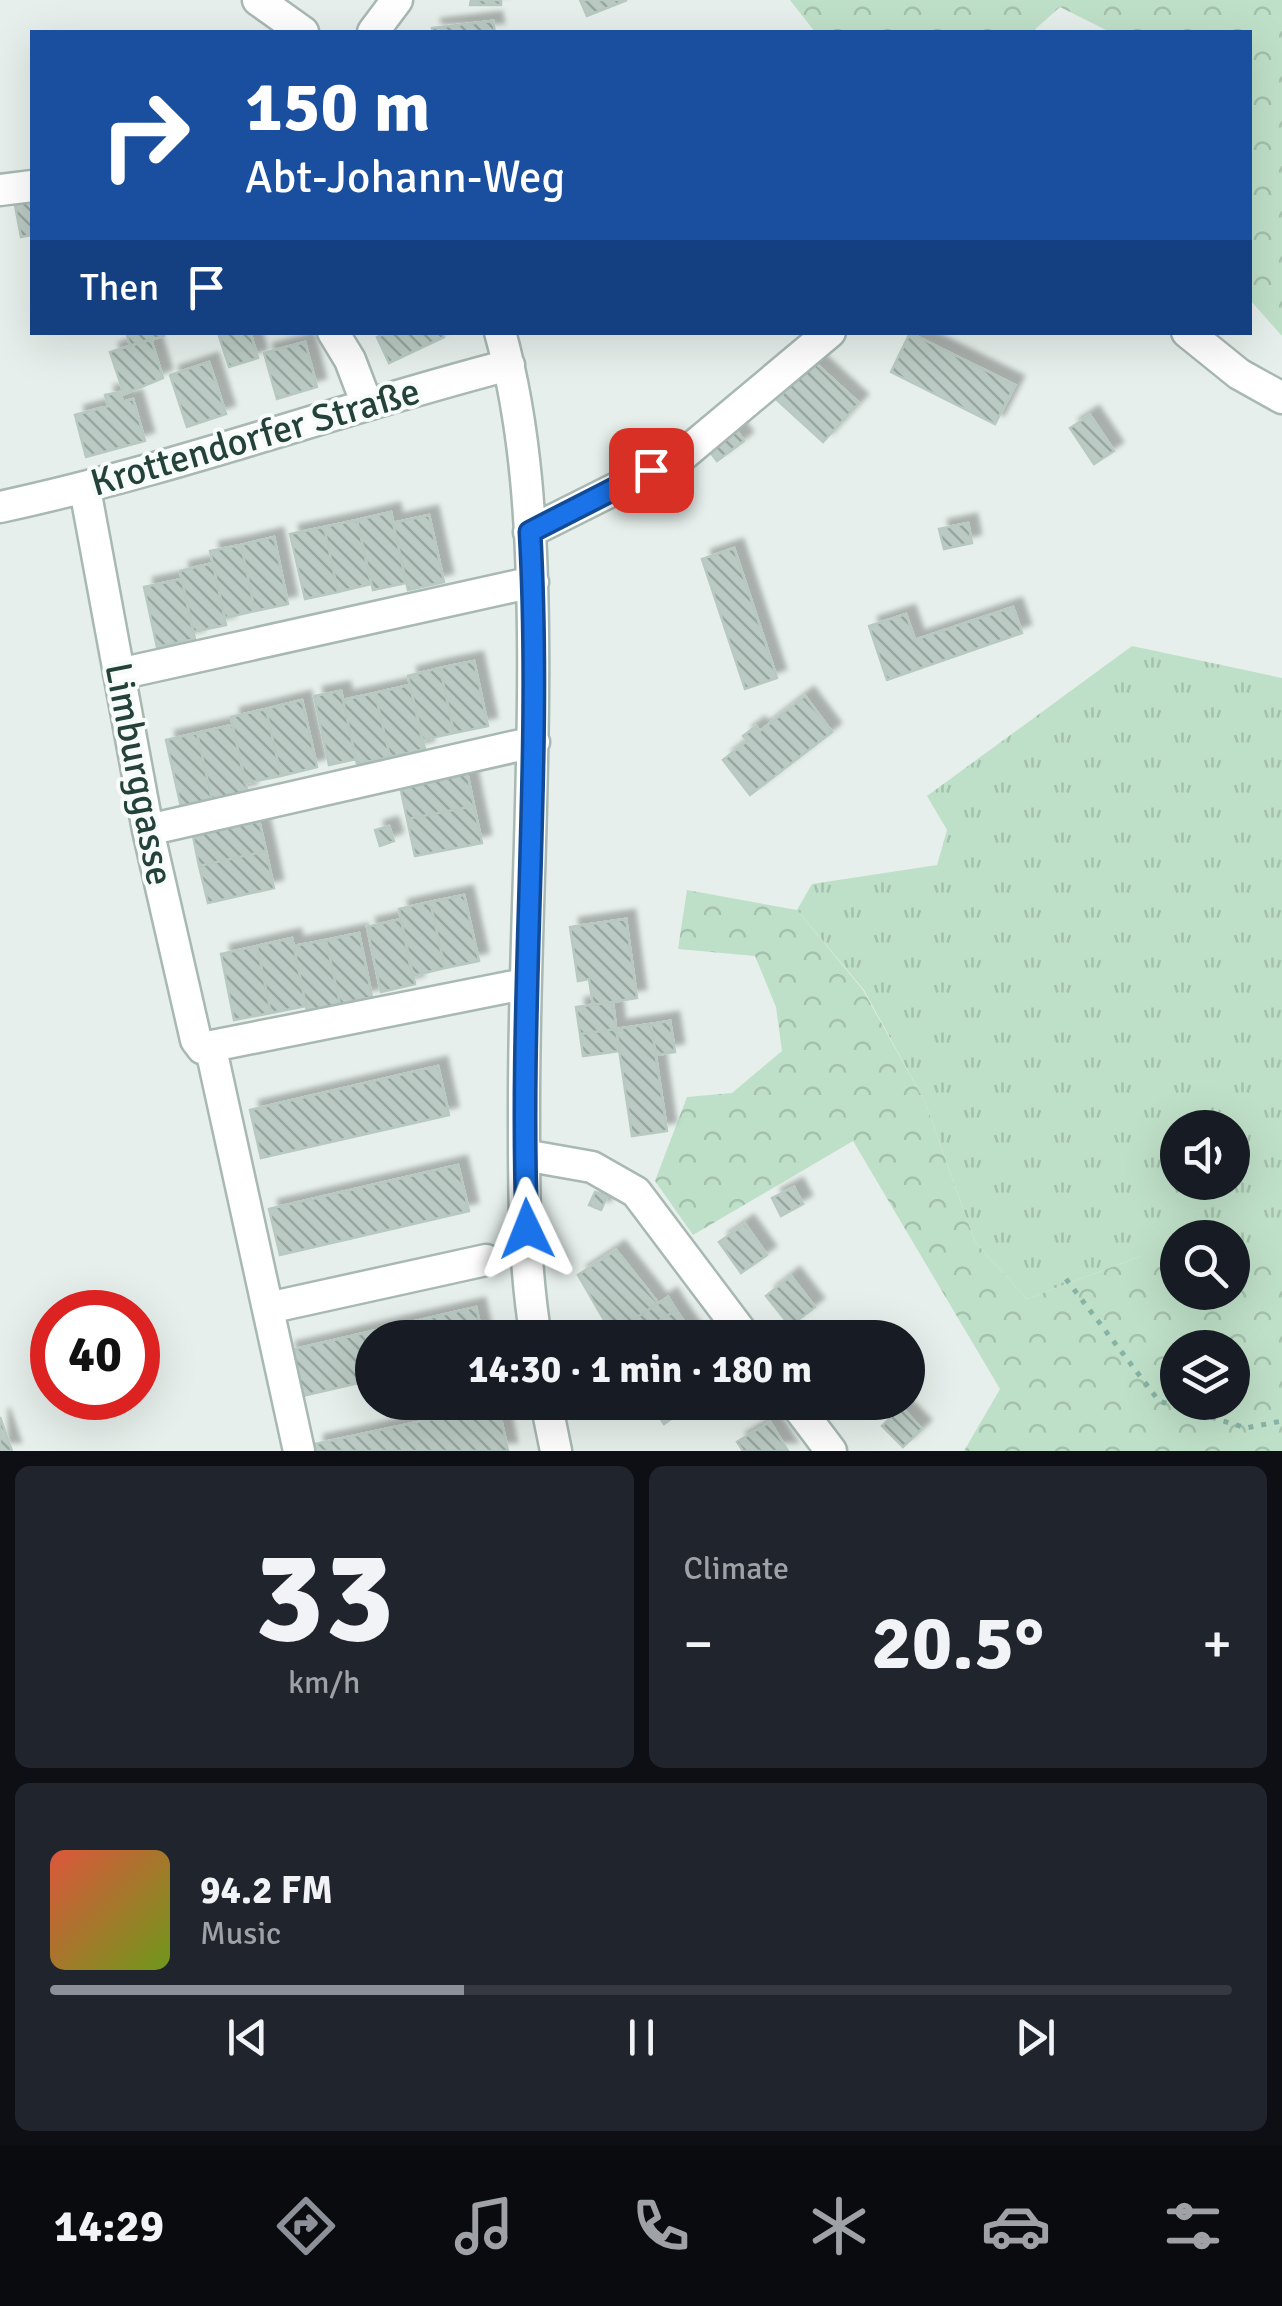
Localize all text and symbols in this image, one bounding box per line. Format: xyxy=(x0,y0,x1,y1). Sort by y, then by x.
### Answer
text: 150 m xyxy=(245,64,430,150)
icon: right xyxy=(80,70,210,200)
text: Abt-Johann-Weg xyxy=(245,150,565,205)
icon: arrive xyxy=(179,260,234,315)
text: Then xyxy=(80,264,159,311)
street label: Krottendorfer Straße xyxy=(85,368,425,506)
pin xyxy=(609,428,694,513)
icon: arrive xyxy=(624,443,679,498)
street label: Limburggasse xyxy=(94,659,184,889)
map controls xyxy=(1160,1110,1250,1420)
button: sound xyxy=(1160,1110,1250,1200)
position arrow xyxy=(475,1177,579,1281)
button: search xyxy=(1160,1220,1250,1310)
speed limit sign: 40 xyxy=(30,1290,160,1420)
button: layers xyxy=(1160,1330,1250,1420)
text: 14:30 · 1 min · 180 m xyxy=(468,1346,812,1393)
text: 33 xyxy=(254,1518,394,1678)
text: Climate xyxy=(684,1549,789,1588)
text: 20.5° xyxy=(871,1597,1044,1690)
text: − xyxy=(684,1610,713,1678)
text: + xyxy=(1202,1610,1232,1678)
text: km/h xyxy=(288,1663,360,1702)
text: 94.2 FM xyxy=(200,1867,333,1914)
text: Music xyxy=(200,1914,281,1953)
icon: previous xyxy=(220,2010,275,2065)
icon: pause xyxy=(614,2010,669,2065)
icon: next xyxy=(1008,2010,1063,2065)
icon: directions xyxy=(271,2191,341,2261)
icon: music xyxy=(449,2191,519,2261)
icon: phone xyxy=(626,2191,696,2261)
icon: climate xyxy=(804,2191,874,2261)
icon: car xyxy=(981,2191,1051,2261)
icon: filters xyxy=(1158,2191,1228,2261)
text: 14:29 xyxy=(54,2199,164,2254)

